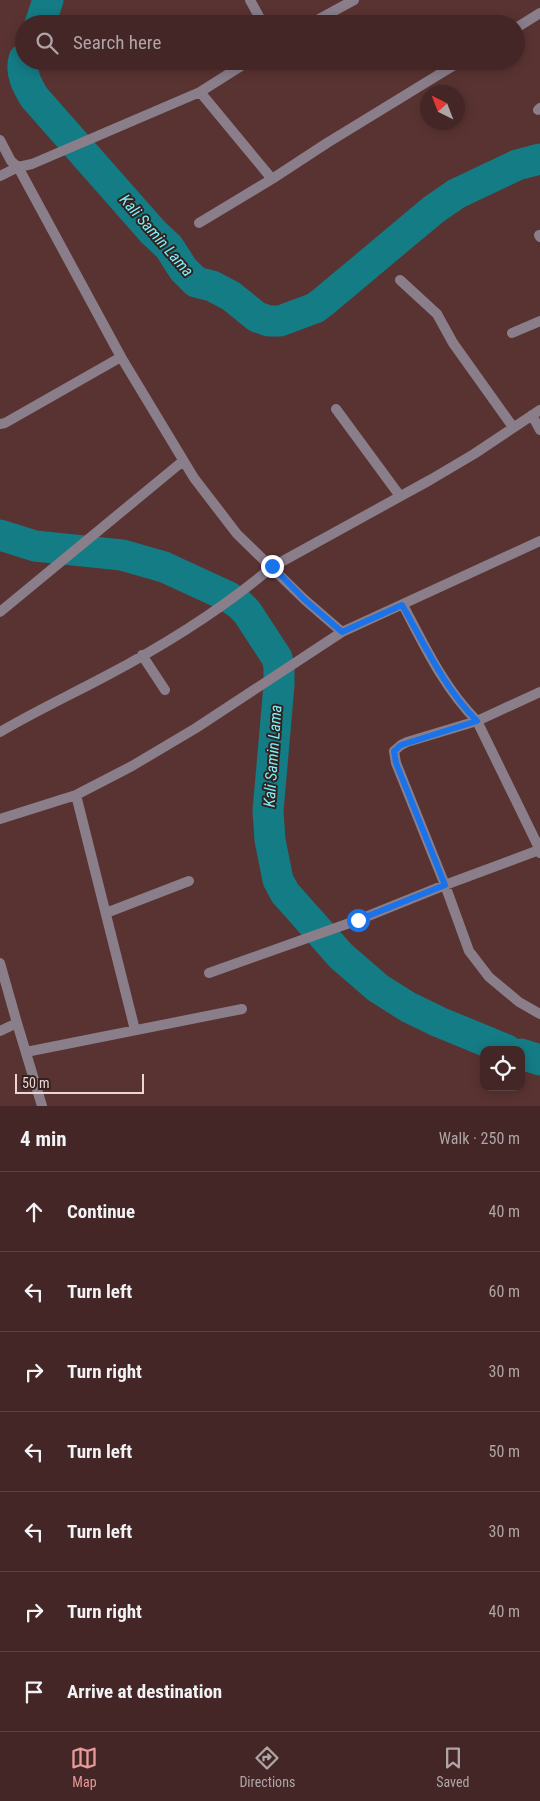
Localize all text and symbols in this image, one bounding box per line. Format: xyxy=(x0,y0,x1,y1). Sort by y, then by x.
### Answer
search box xyxy=(15,15,525,70)
icon: search xyxy=(33,29,61,57)
text: Search here xyxy=(73,31,161,54)
north arrow xyxy=(420,85,465,130)
water label: Kali Samin Lama xyxy=(116,190,197,280)
route end xyxy=(261,555,284,578)
water label: Kali Samin Lama xyxy=(259,704,286,808)
route start xyxy=(347,909,370,932)
map controls xyxy=(480,1046,525,1091)
button: locate xyxy=(480,1046,525,1091)
scale bar xyxy=(15,1071,144,1094)
text: 50 m xyxy=(22,1075,50,1091)
text: 4 min xyxy=(20,1127,67,1151)
text: Walk · 250 m xyxy=(439,1129,520,1148)
icon: ahead xyxy=(20,1198,48,1226)
text: Continue xyxy=(67,1200,135,1223)
text: 40 m xyxy=(488,1202,520,1221)
icon: left xyxy=(20,1278,48,1306)
text: Turn left xyxy=(67,1280,132,1303)
text: 60 m xyxy=(488,1282,520,1301)
icon: right xyxy=(20,1358,48,1386)
text: Turn right xyxy=(67,1360,142,1383)
text: 30 m xyxy=(488,1362,520,1381)
icon: left xyxy=(20,1438,48,1466)
text: Turn left xyxy=(67,1440,132,1463)
text: 50 m xyxy=(488,1442,520,1461)
icon: left xyxy=(20,1518,48,1546)
text: Turn left xyxy=(67,1520,132,1543)
text: 30 m xyxy=(488,1522,520,1541)
icon: right xyxy=(20,1598,48,1626)
text: Turn right xyxy=(67,1600,142,1623)
text: 40 m xyxy=(488,1602,520,1621)
icon: arrive xyxy=(20,1678,48,1706)
text: Arrive at destination xyxy=(67,1680,222,1703)
tab: Map xyxy=(70,1744,98,1790)
tab: Directions xyxy=(239,1744,295,1790)
tab: Saved xyxy=(436,1744,470,1790)

